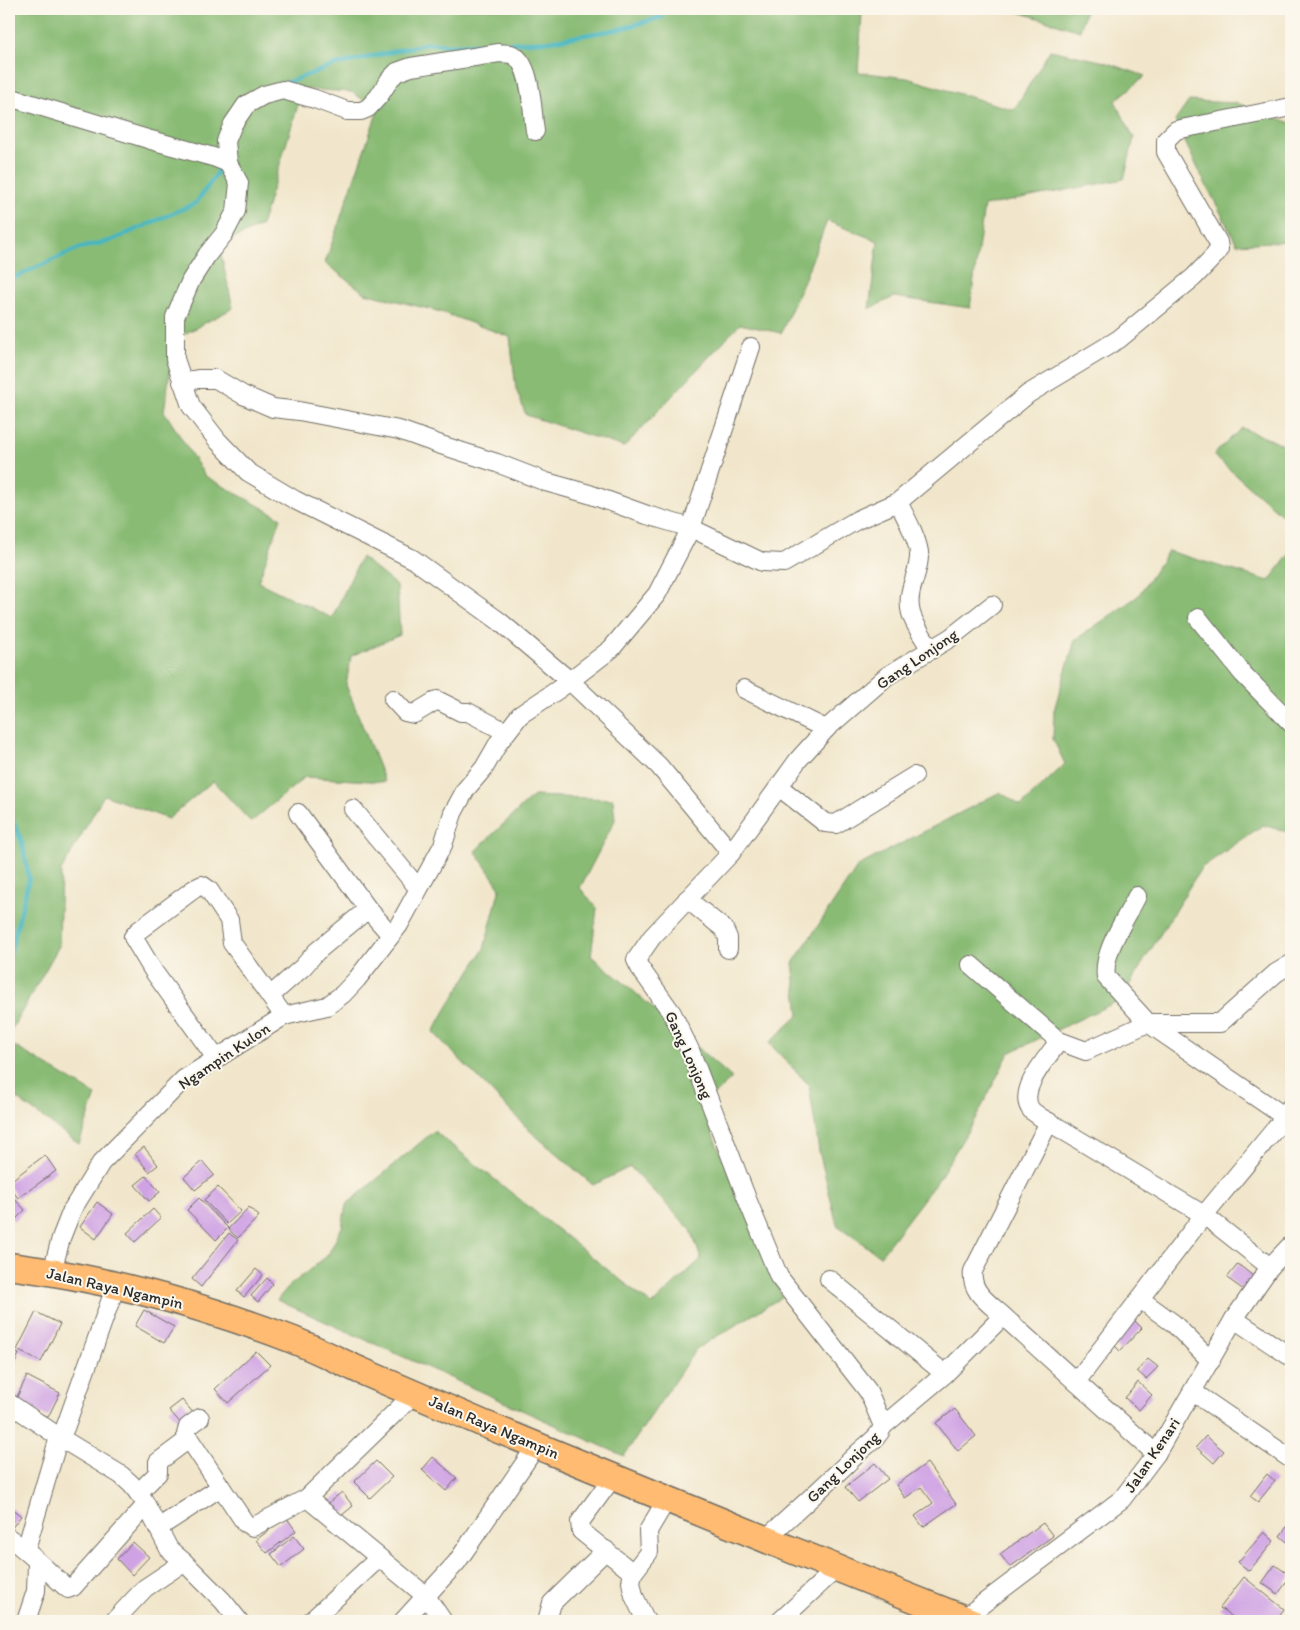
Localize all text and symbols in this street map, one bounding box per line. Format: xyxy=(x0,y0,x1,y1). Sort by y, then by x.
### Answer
street label: Gang Lonjong xyxy=(873,624,962,693)
street label: Gang Lonjong xyxy=(661,1008,717,1103)
street label: Ngampin Kulon xyxy=(175,1018,273,1094)
street label: Jalan Raya Ngampin xyxy=(45,1263,185,1313)
street label: Jalan Raya Ngampin xyxy=(426,1391,562,1463)
street label: Jalan Kenari xyxy=(1120,1414,1184,1496)
street label: Gang Lonjong xyxy=(803,1427,884,1507)

